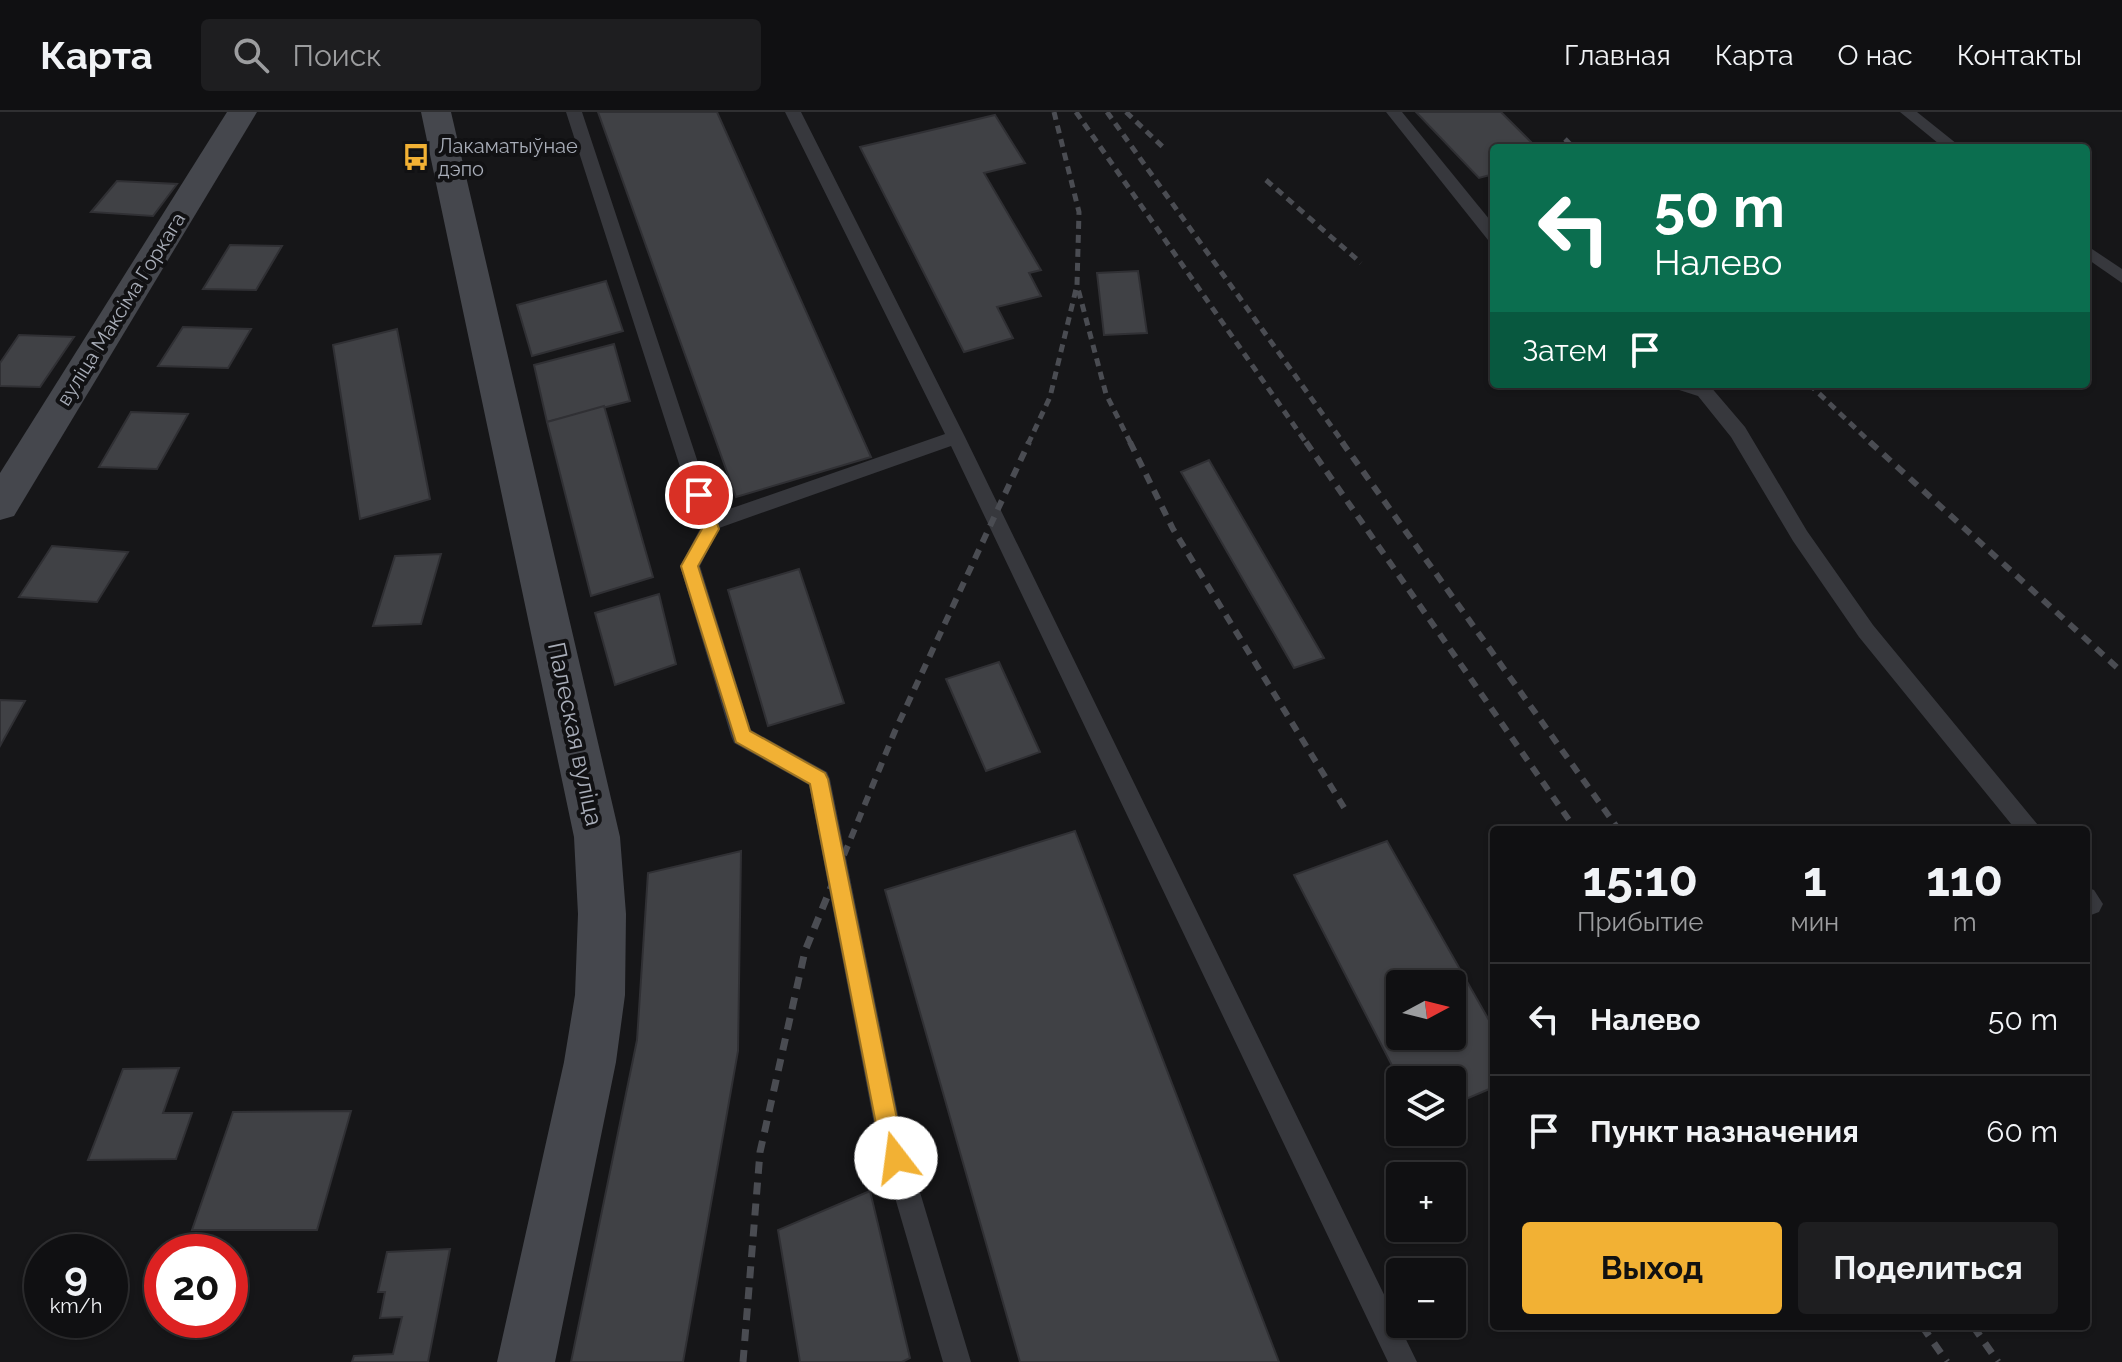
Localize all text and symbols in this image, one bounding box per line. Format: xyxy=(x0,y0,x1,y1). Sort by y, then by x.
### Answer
search box xyxy=(201,19,761,91)
text: Карта xyxy=(40,33,153,78)
icon: search xyxy=(229,33,273,77)
text: Поиск xyxy=(293,38,382,73)
text: Главная xyxy=(1564,39,1671,72)
text: Карта xyxy=(1715,39,1794,72)
text: О нас xyxy=(1838,39,1913,72)
text: Контакты xyxy=(1957,39,2082,72)
place label: Лакаматыўнае дэпо xyxy=(438,134,578,181)
bus stop icon: Лакаматыўнае дэпо xyxy=(401,142,431,172)
text: 50 m xyxy=(1654,174,1785,240)
icon: left xyxy=(1522,176,1626,280)
street label: вуліца Максіма Горкага xyxy=(52,208,190,410)
text: Налево xyxy=(1654,241,1782,283)
icon: arrive xyxy=(1623,328,1667,372)
text: Затем xyxy=(1522,333,1607,368)
pin xyxy=(665,461,733,529)
icon: arrive xyxy=(677,473,721,517)
street label: Палеская вуліца xyxy=(542,639,609,828)
text: 15:10 xyxy=(1583,851,1698,907)
text: 1 xyxy=(1803,851,1827,907)
text: 110 xyxy=(1926,851,2003,907)
text: Прибытие xyxy=(1577,907,1704,937)
text: мин xyxy=(1790,907,1839,937)
text: m xyxy=(1953,907,1977,937)
north arrow xyxy=(1386,970,1466,1050)
map controls xyxy=(1386,970,1466,1338)
icon: left xyxy=(1522,997,1566,1041)
text: Налево xyxy=(1590,1002,1700,1037)
text: 50 m xyxy=(1988,1002,2058,1037)
button: layers xyxy=(1386,1066,1466,1146)
icon: arrive xyxy=(1522,1109,1566,1153)
text: Пункт назначения xyxy=(1590,1114,1859,1149)
text: 60 m xyxy=(1986,1114,2058,1149)
position arrow xyxy=(854,1116,938,1200)
button: + xyxy=(1386,1162,1466,1242)
button: Выход xyxy=(1522,1222,1782,1314)
button: Поделиться xyxy=(1798,1222,2058,1314)
speed limit sign: 20 xyxy=(144,1234,248,1338)
text: 9 xyxy=(64,1252,88,1299)
button: − xyxy=(1386,1258,1466,1338)
text: km/h xyxy=(50,1294,102,1318)

